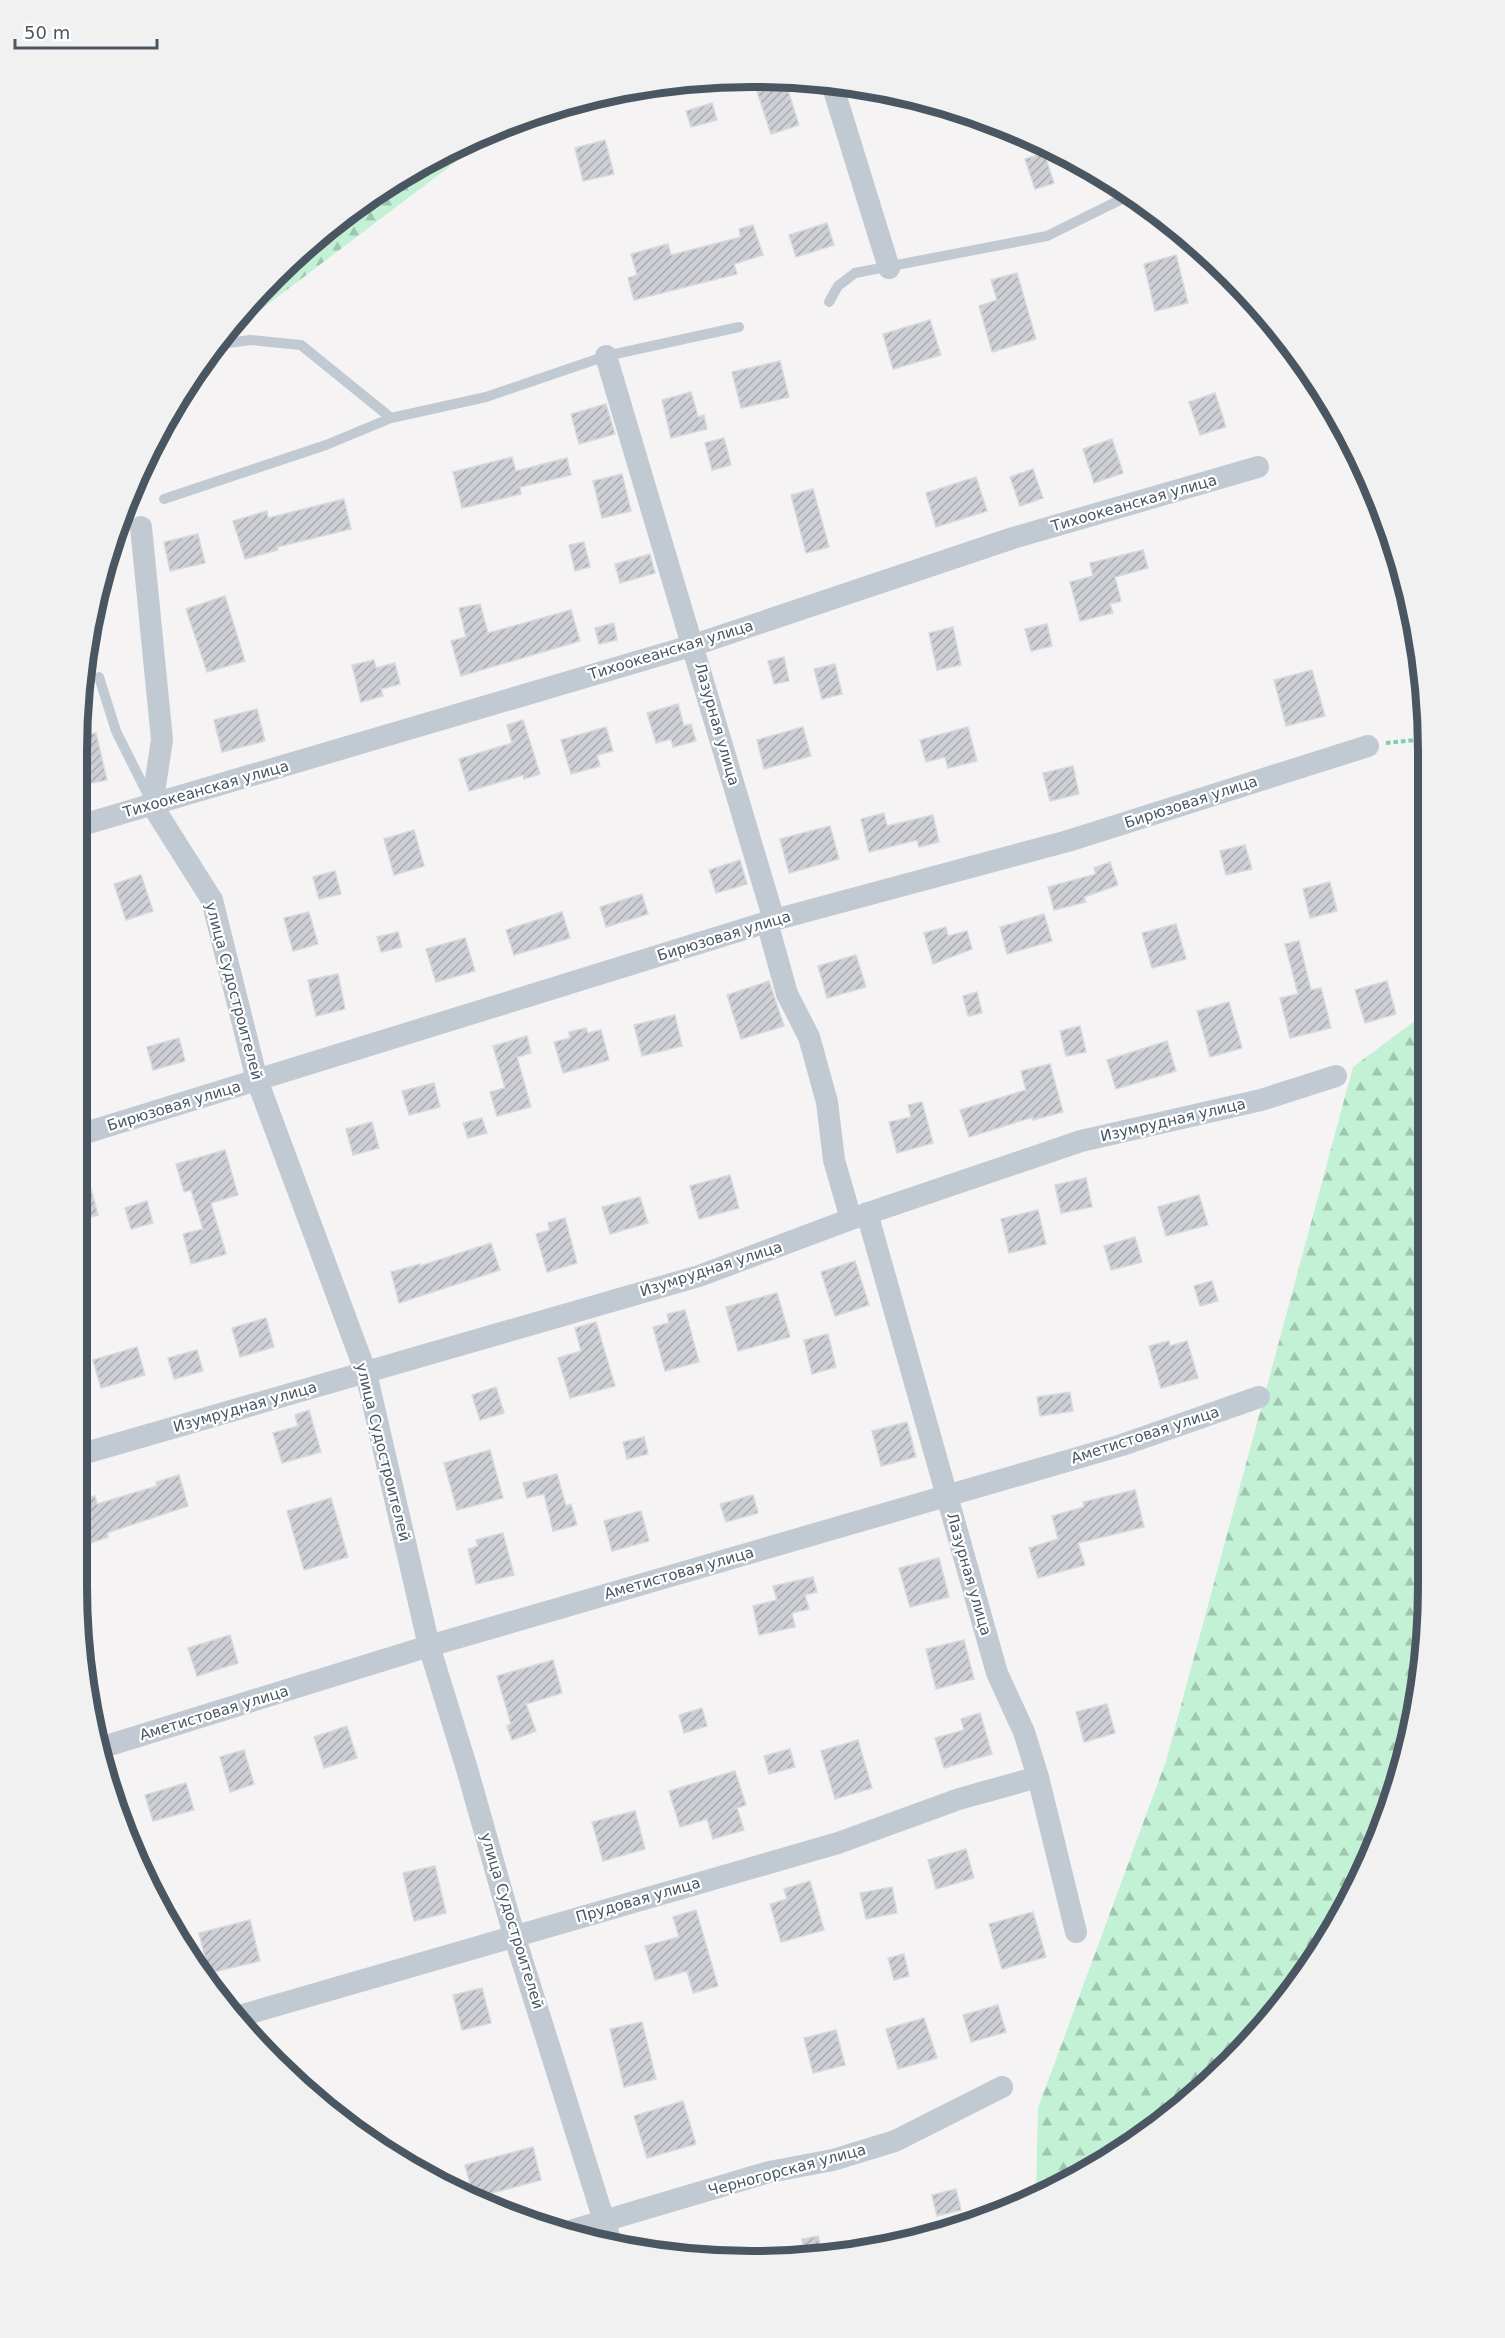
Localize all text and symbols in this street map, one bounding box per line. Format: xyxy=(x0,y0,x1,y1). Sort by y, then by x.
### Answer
scale bar xyxy=(15,12,158,50)
text: 50 m xyxy=(24,22,70,43)
street label: Тихоокеанская улица xyxy=(1048,471,1219,536)
street label: Тихоокеанская улица xyxy=(585,616,756,684)
street label: Лазурная улица xyxy=(691,660,743,788)
street label: Тихоокеанская улица xyxy=(120,757,291,822)
street label: Бирюзовая улица xyxy=(1122,772,1260,832)
street label: улица Судостроителей xyxy=(202,900,266,1082)
street label: Бирюзовая улица xyxy=(655,907,793,965)
street label: Бирюзовая улица xyxy=(105,1077,243,1135)
street label: Изумрудная улица xyxy=(1099,1095,1247,1145)
street label: Изумрудная улица xyxy=(638,1237,784,1301)
street label: улица Судостроителей xyxy=(352,1361,414,1543)
street label: Изумрудная улица xyxy=(171,1378,319,1436)
street label: Аметистовая улица xyxy=(1069,1403,1221,1467)
street label: Лазурная улица xyxy=(943,1510,995,1638)
street label: Аметистовая улица xyxy=(602,1543,756,1603)
street label: Аметистовая улица xyxy=(137,1682,291,1744)
street label: улица Судостроителей xyxy=(477,1831,547,2011)
street label: Прудовая улица xyxy=(574,1874,702,1926)
street label: Черногорская улица xyxy=(706,2140,868,2200)

